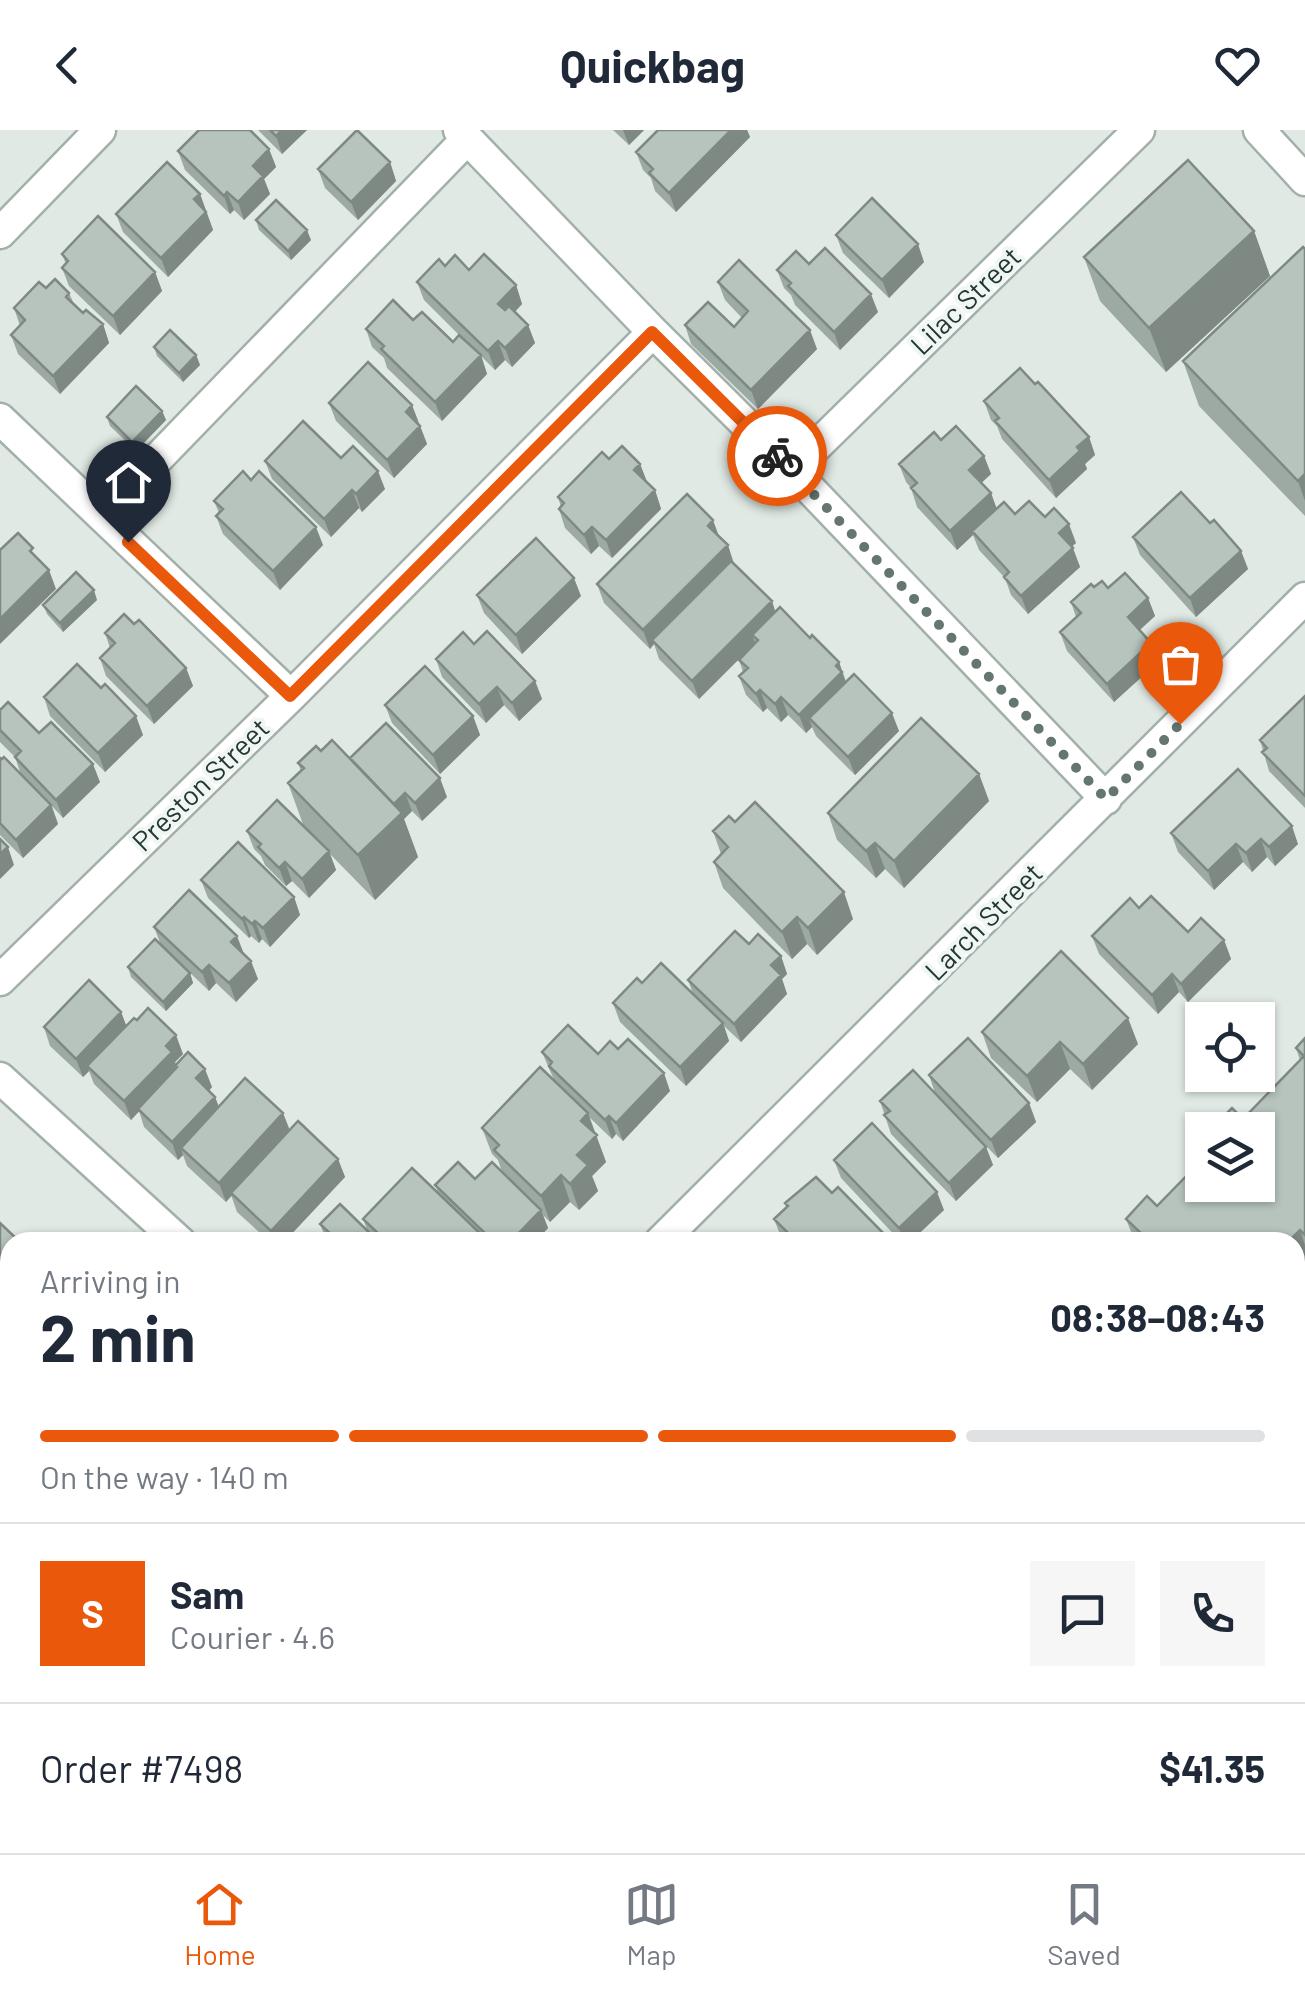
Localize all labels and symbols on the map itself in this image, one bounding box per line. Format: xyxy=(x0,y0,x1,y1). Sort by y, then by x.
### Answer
street label: Lilac Street xyxy=(903,239,1027,361)
courier xyxy=(727,406,827,506)
pin xyxy=(86,440,171,543)
pin xyxy=(1138,622,1223,725)
street label: Preston Street xyxy=(125,710,275,858)
street label: Larch Street xyxy=(917,855,1049,987)

